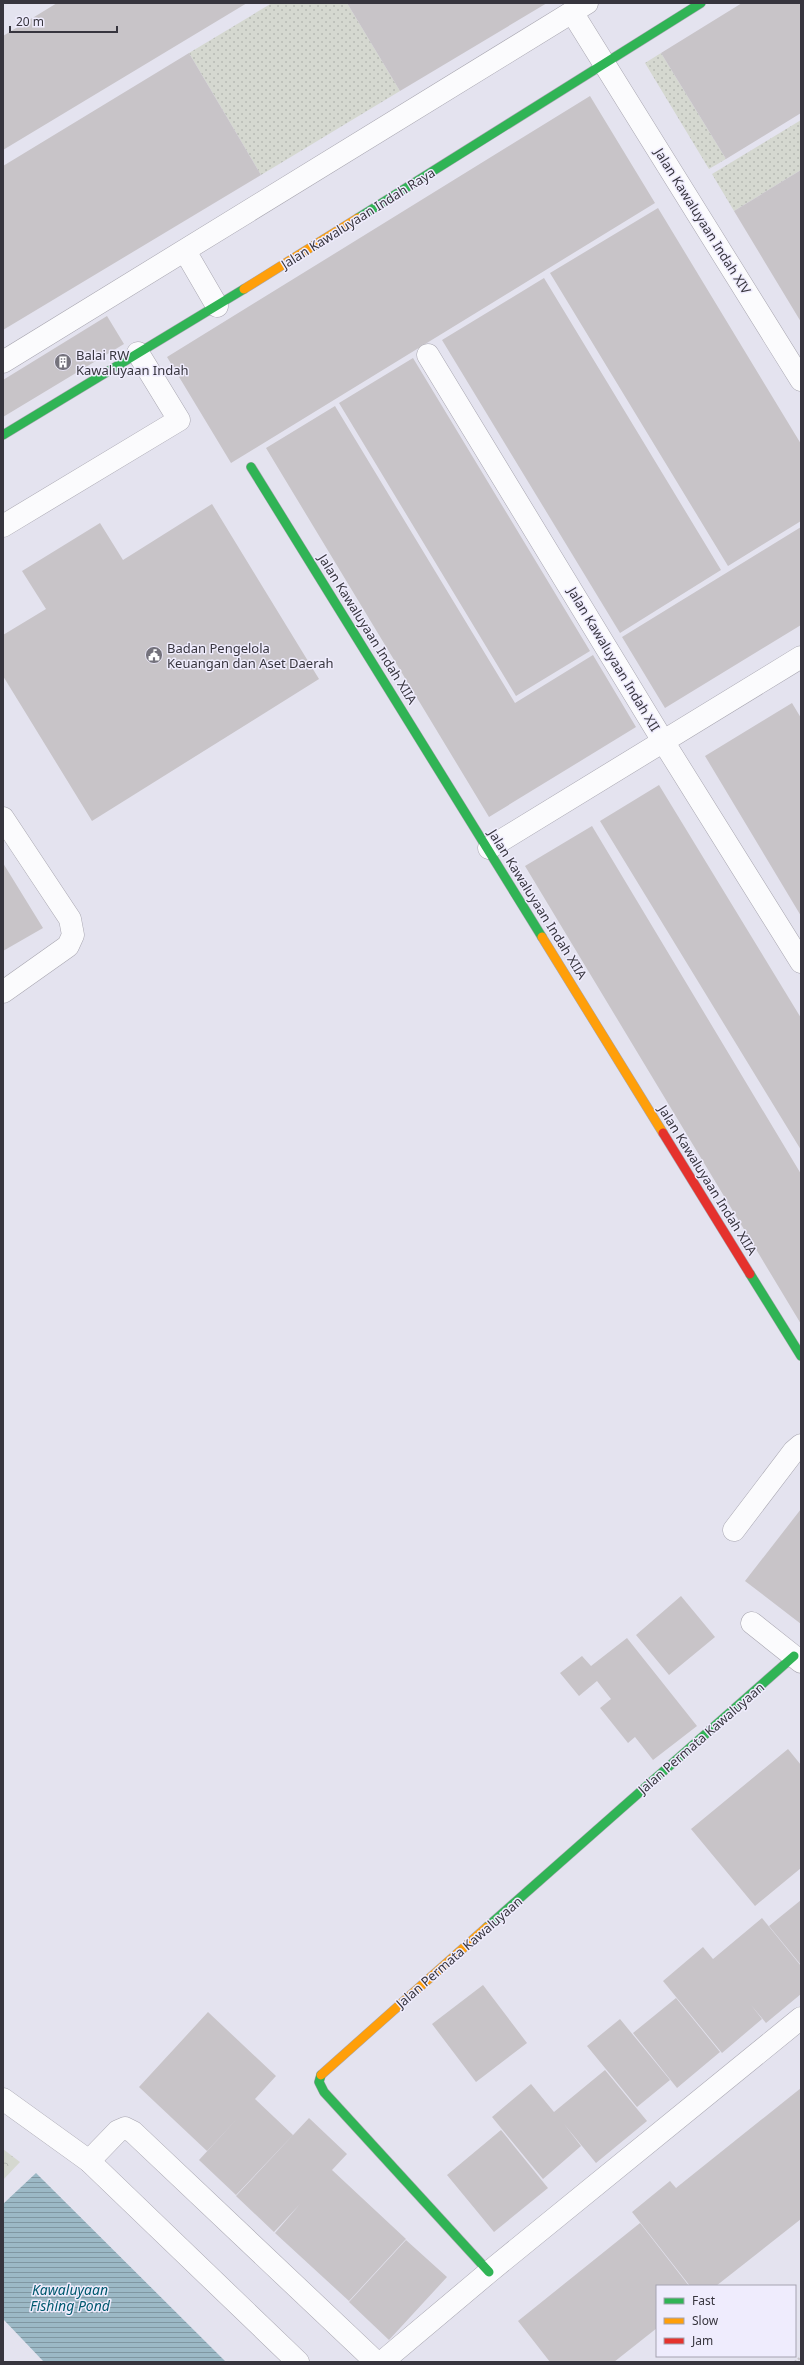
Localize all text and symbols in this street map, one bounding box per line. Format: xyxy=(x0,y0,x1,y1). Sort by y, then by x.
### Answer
scale bar xyxy=(10,8,117,34)
text: 20 m xyxy=(16,13,44,30)
street label: Jalan Kawaluyaan Indah XIV xyxy=(650,143,755,297)
street label: Jalan Kawaluyaan Indah Raya xyxy=(276,163,438,274)
place label: Balai RW Kawaluyaan Indah xyxy=(76,346,189,379)
building icon: Balai RW Kawaluyaan Indah xyxy=(53,352,73,372)
street label: Jalan Kawaluyaan Indah XIIA xyxy=(313,549,422,708)
street label: Jalan Kawaluyaan Indah XII xyxy=(563,582,664,735)
place label: Badan Pengelola Keuangan dan Aset Daerah xyxy=(167,639,334,672)
public building icon: Badan Pengelola Keuangan dan Aset Daerah xyxy=(144,645,164,665)
street label: Jalan Kawaluyaan Indah XIIA xyxy=(483,824,592,983)
street label: Jalan Kawaluyaan Indah XIIA xyxy=(653,1100,762,1259)
street label: Jalan Permata Kawaluyaan xyxy=(633,1678,768,1799)
street label: Jalan Permata Kawaluyaan xyxy=(391,1892,526,2013)
water label: Kawaluyaan Fishing Pond xyxy=(30,2280,111,2315)
legend xyxy=(656,2285,796,2357)
text: Fast xyxy=(692,2292,716,2309)
text: Slow xyxy=(692,2312,719,2329)
text: Jam xyxy=(691,2332,713,2349)

